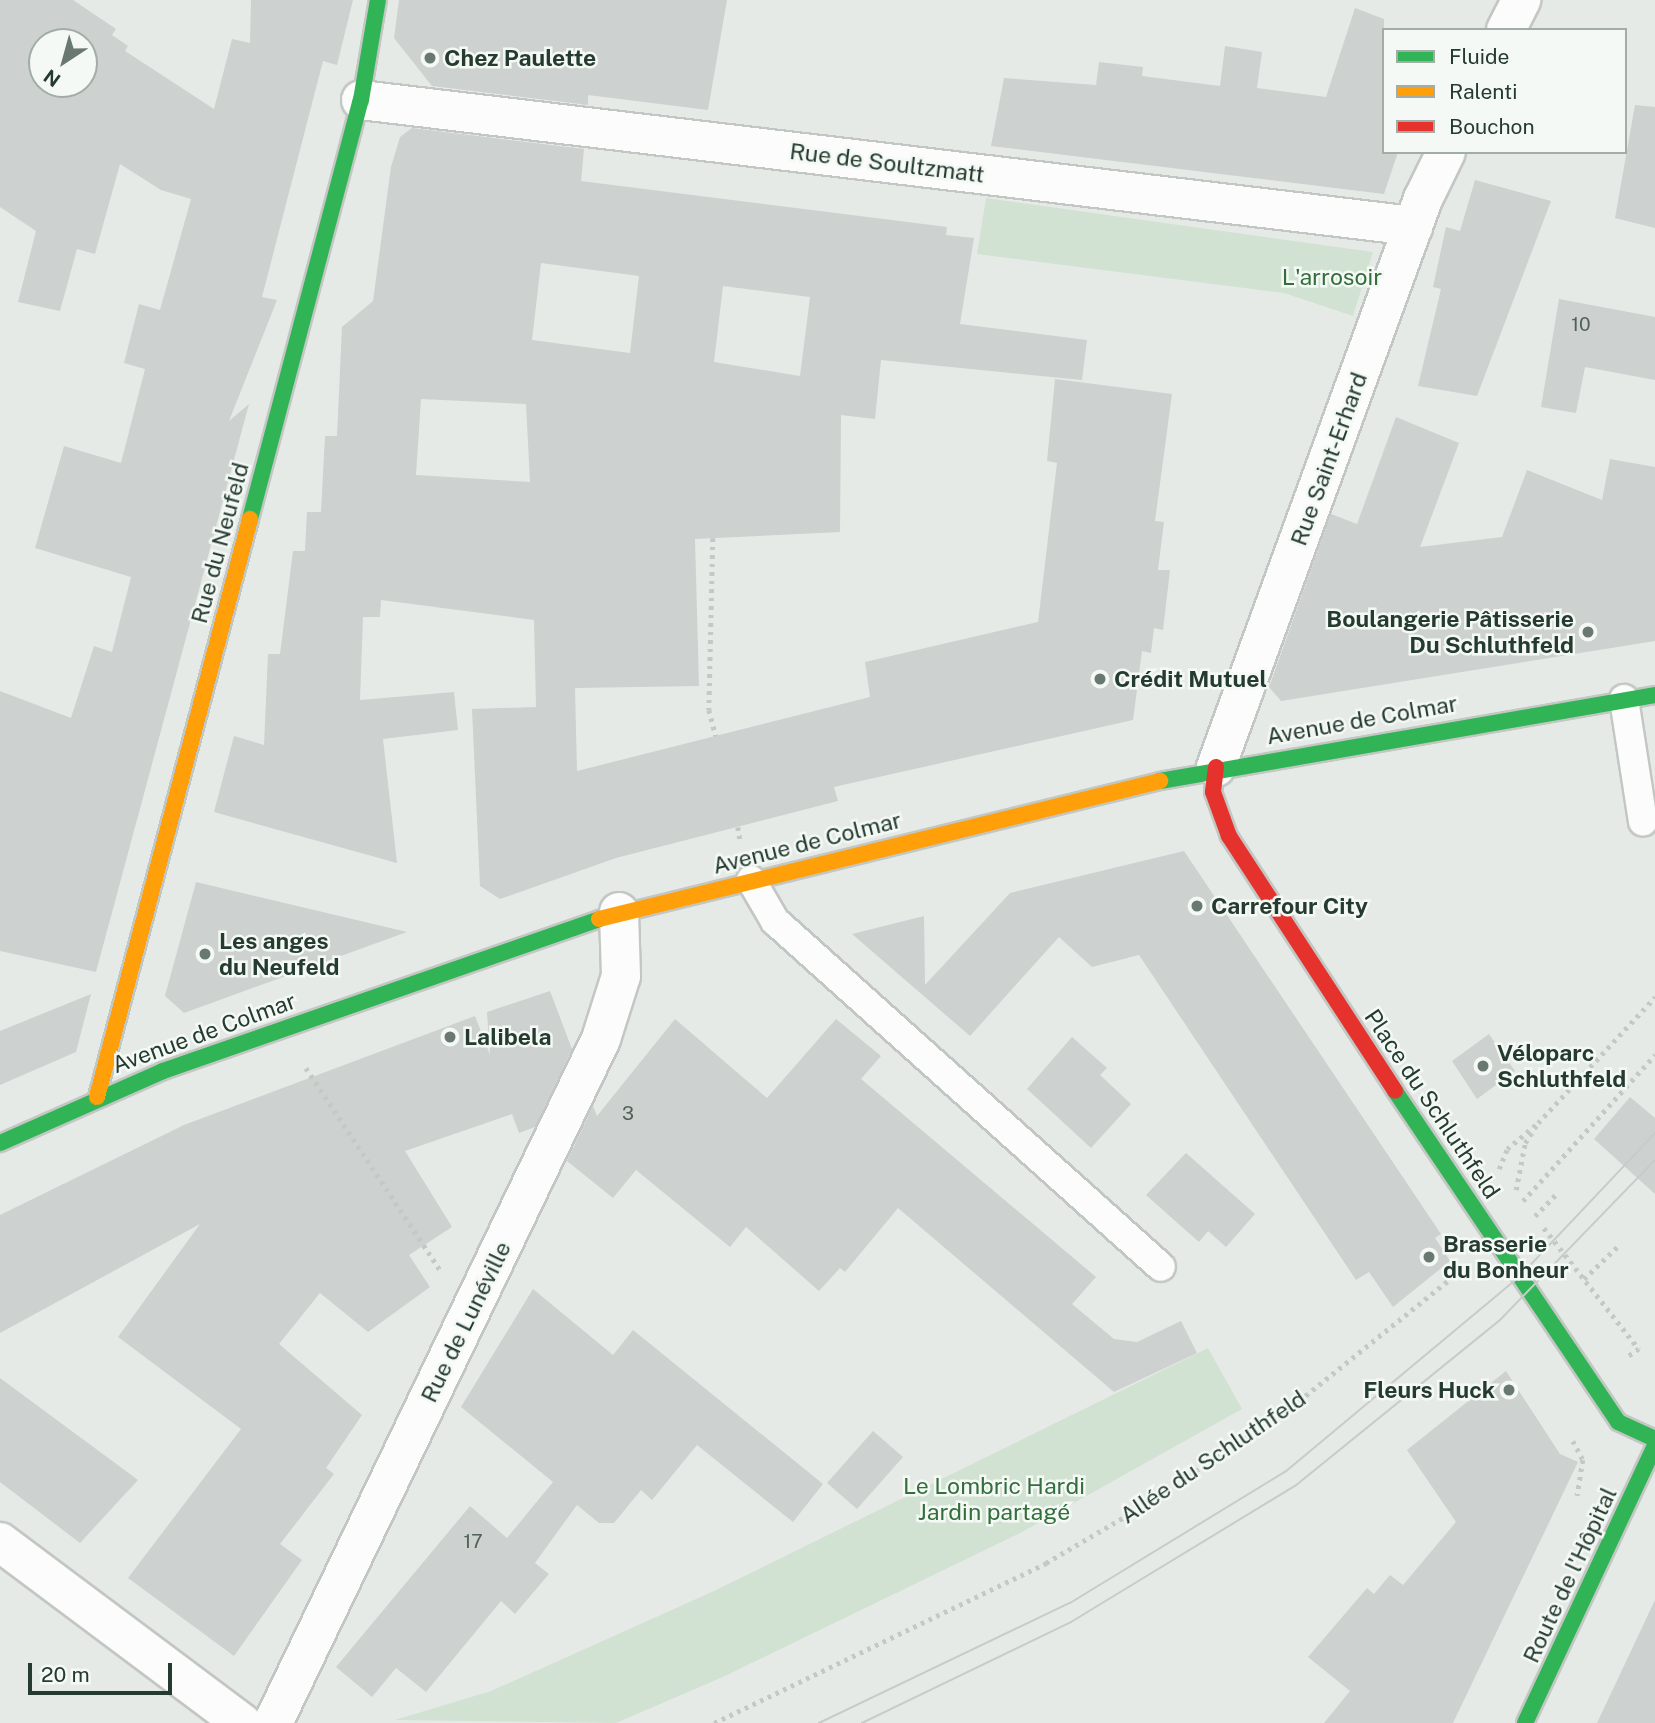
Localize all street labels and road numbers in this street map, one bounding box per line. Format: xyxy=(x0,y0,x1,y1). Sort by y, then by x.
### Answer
street label: Rue de Soultzmatt xyxy=(788,137,986,189)
street label: Rue Saint-Erhard xyxy=(1285,369,1373,549)
street label: Rue du Neufeld xyxy=(185,459,255,627)
street label: Avenue de Colmar xyxy=(1264,690,1460,750)
street label: Avenue de Colmar xyxy=(709,806,905,880)
street label: Avenue de Colmar xyxy=(108,987,300,1079)
street label: Place du Schluthfeld xyxy=(1358,1004,1506,1204)
street label: Rue de Lunéville xyxy=(415,1237,517,1407)
street label: Allée du Schluthfeld xyxy=(1115,1384,1311,1530)
street label: Route de l'Hôpital xyxy=(1517,1483,1623,1667)

